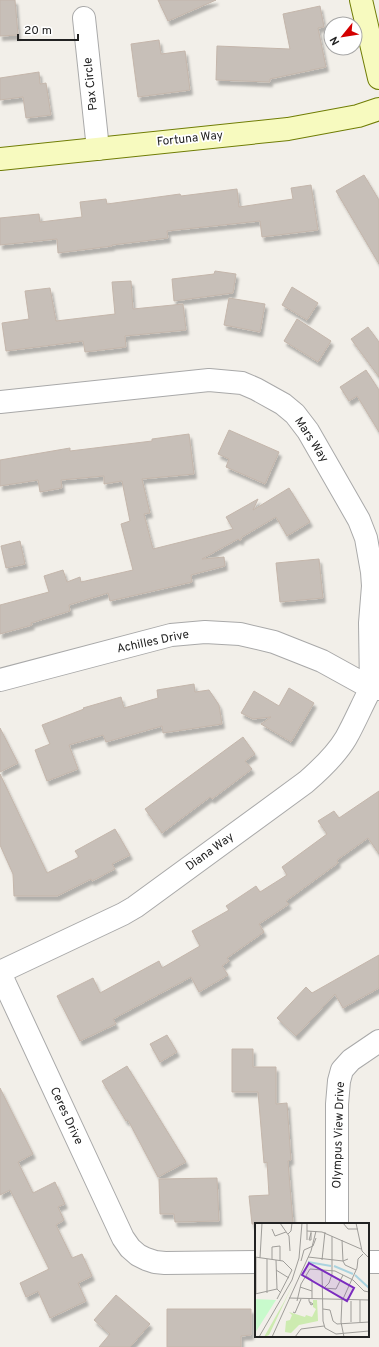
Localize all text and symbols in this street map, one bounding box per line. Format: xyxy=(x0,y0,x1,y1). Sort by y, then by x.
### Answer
scale bar xyxy=(18,16,78,42)
north arrow xyxy=(323,16,363,56)
text: 20 m xyxy=(24,23,52,39)
text: N xyxy=(327,34,343,47)
street label: Pax Circle xyxy=(80,56,102,112)
street label: Fortuna Way xyxy=(156,128,224,150)
street label: Mars Way xyxy=(290,414,332,466)
street label: Achilles Drive xyxy=(115,627,191,657)
street label: Diana Way xyxy=(183,829,237,875)
street label: Olympus View Drive xyxy=(329,1081,349,1189)
street label: Ceres Drive xyxy=(46,1085,86,1147)
inset map xyxy=(255,1223,369,1337)

